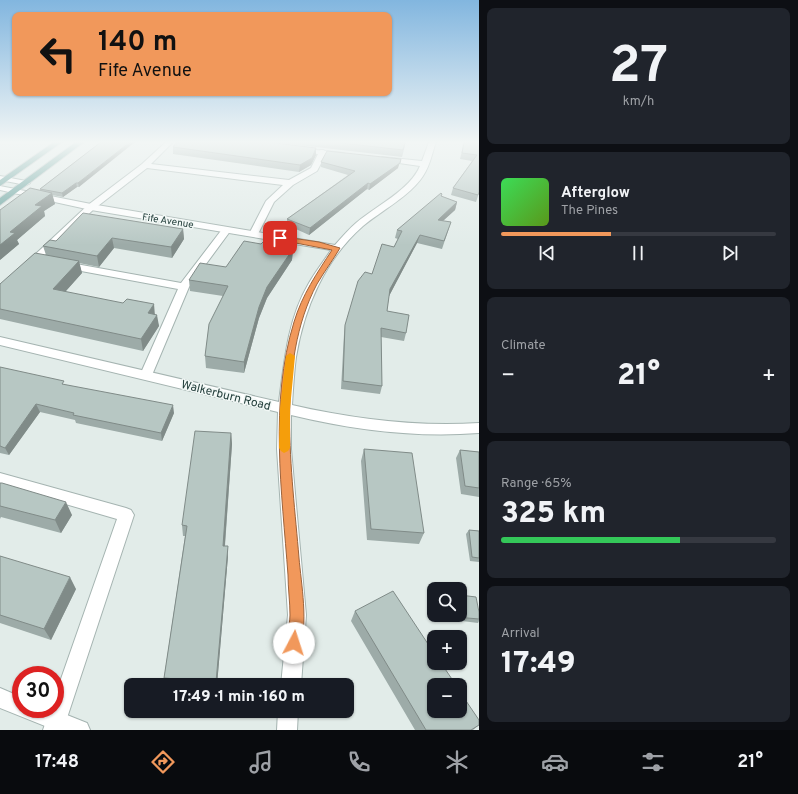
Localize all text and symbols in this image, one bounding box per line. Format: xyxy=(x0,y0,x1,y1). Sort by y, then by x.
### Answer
text: 140 m xyxy=(98,25,177,61)
icon: left xyxy=(32,28,84,80)
text: 27 xyxy=(609,35,668,101)
text: Fife Avenue xyxy=(98,60,192,83)
text: km/h xyxy=(623,94,654,110)
text: Afterglow xyxy=(561,184,630,203)
text: The Pines xyxy=(561,203,618,219)
street label: Fife Avenue xyxy=(141,211,194,232)
pin xyxy=(263,221,297,255)
icon: arrive xyxy=(269,227,291,249)
icon: previous xyxy=(536,242,558,264)
icon: pause xyxy=(627,242,649,264)
icon: next xyxy=(719,242,741,264)
text: Climate xyxy=(501,338,546,354)
text: 21° xyxy=(617,358,660,395)
text: − xyxy=(501,363,515,390)
text: + xyxy=(762,363,776,390)
street label: Walkerburn Road xyxy=(179,377,272,415)
text: Range · 65% xyxy=(501,476,572,492)
text: 325 km xyxy=(501,496,606,533)
map controls xyxy=(427,582,467,718)
button: search xyxy=(427,582,467,622)
position arrow xyxy=(273,622,315,664)
text: Arrival xyxy=(501,626,540,642)
button: + xyxy=(427,630,467,670)
text: 17:49 xyxy=(501,646,576,683)
speed limit sign: 30 xyxy=(12,666,64,718)
button: − xyxy=(427,678,467,718)
text: 17:49 · 1 min · 160 m xyxy=(173,688,305,707)
icon: directions xyxy=(149,748,177,776)
icon: music xyxy=(247,748,275,776)
icon: phone xyxy=(345,748,373,776)
icon: climate xyxy=(443,748,471,776)
icon: car xyxy=(541,748,569,776)
icon: filters xyxy=(639,748,667,776)
text: 17:48 xyxy=(35,751,79,774)
text: 21° xyxy=(737,751,763,774)

